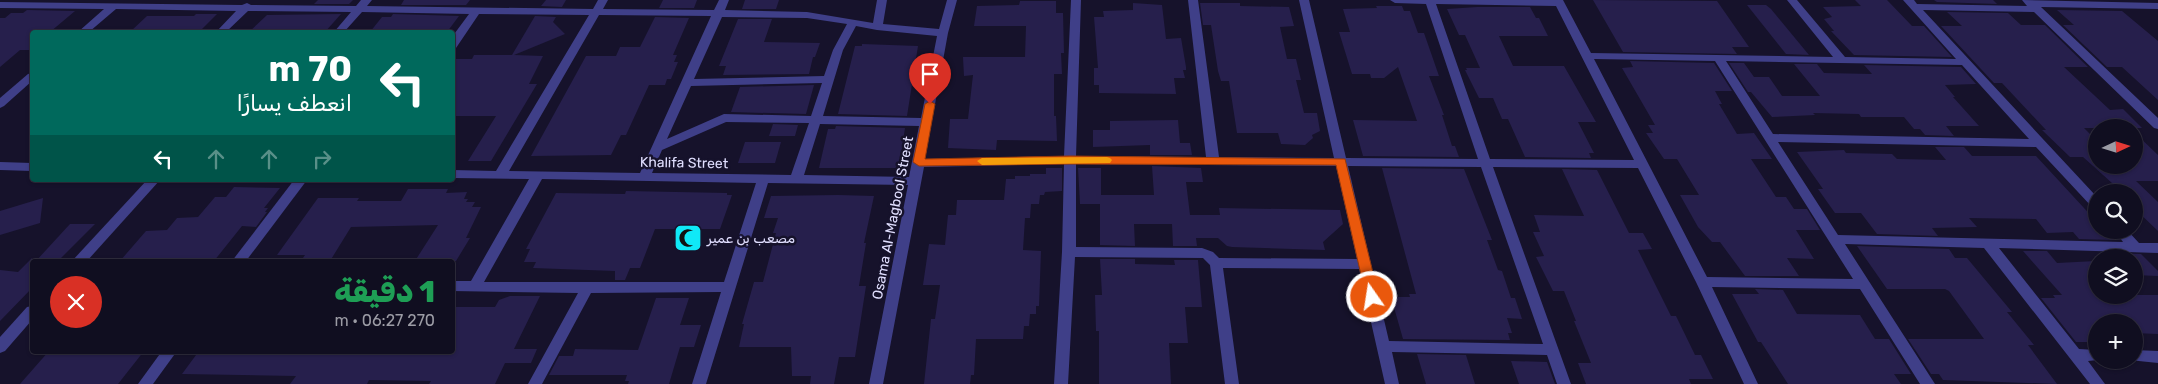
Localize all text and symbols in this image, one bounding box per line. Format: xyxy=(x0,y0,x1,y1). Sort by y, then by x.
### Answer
text: 70 m xyxy=(269,48,352,90)
icon: left xyxy=(370,50,435,115)
pin xyxy=(909,53,951,104)
icon: arrive xyxy=(916,60,944,88)
text: انعطف يسارًا xyxy=(236,90,352,117)
north arrow xyxy=(2088,119,2142,174)
map controls xyxy=(2088,119,2143,369)
street label: Osama Al-Magbool Street xyxy=(869,134,917,301)
icon: left xyxy=(149,145,177,173)
icon: ahead xyxy=(202,145,230,173)
icon: ahead xyxy=(255,145,283,173)
icon: right xyxy=(308,145,336,173)
street label: Khalifa Street xyxy=(640,154,729,172)
button: search xyxy=(2088,184,2143,239)
mosque icon: مصعب بن عمير xyxy=(673,223,703,253)
place label: مصعب بن عمير xyxy=(706,230,795,247)
button: layers xyxy=(2088,249,2143,304)
position arrow xyxy=(1345,270,1397,322)
text: 1 دقيقة xyxy=(334,274,435,310)
button: close xyxy=(50,276,102,328)
text: 270 m · 06:27 xyxy=(334,311,435,330)
button: + xyxy=(2088,314,2143,369)

